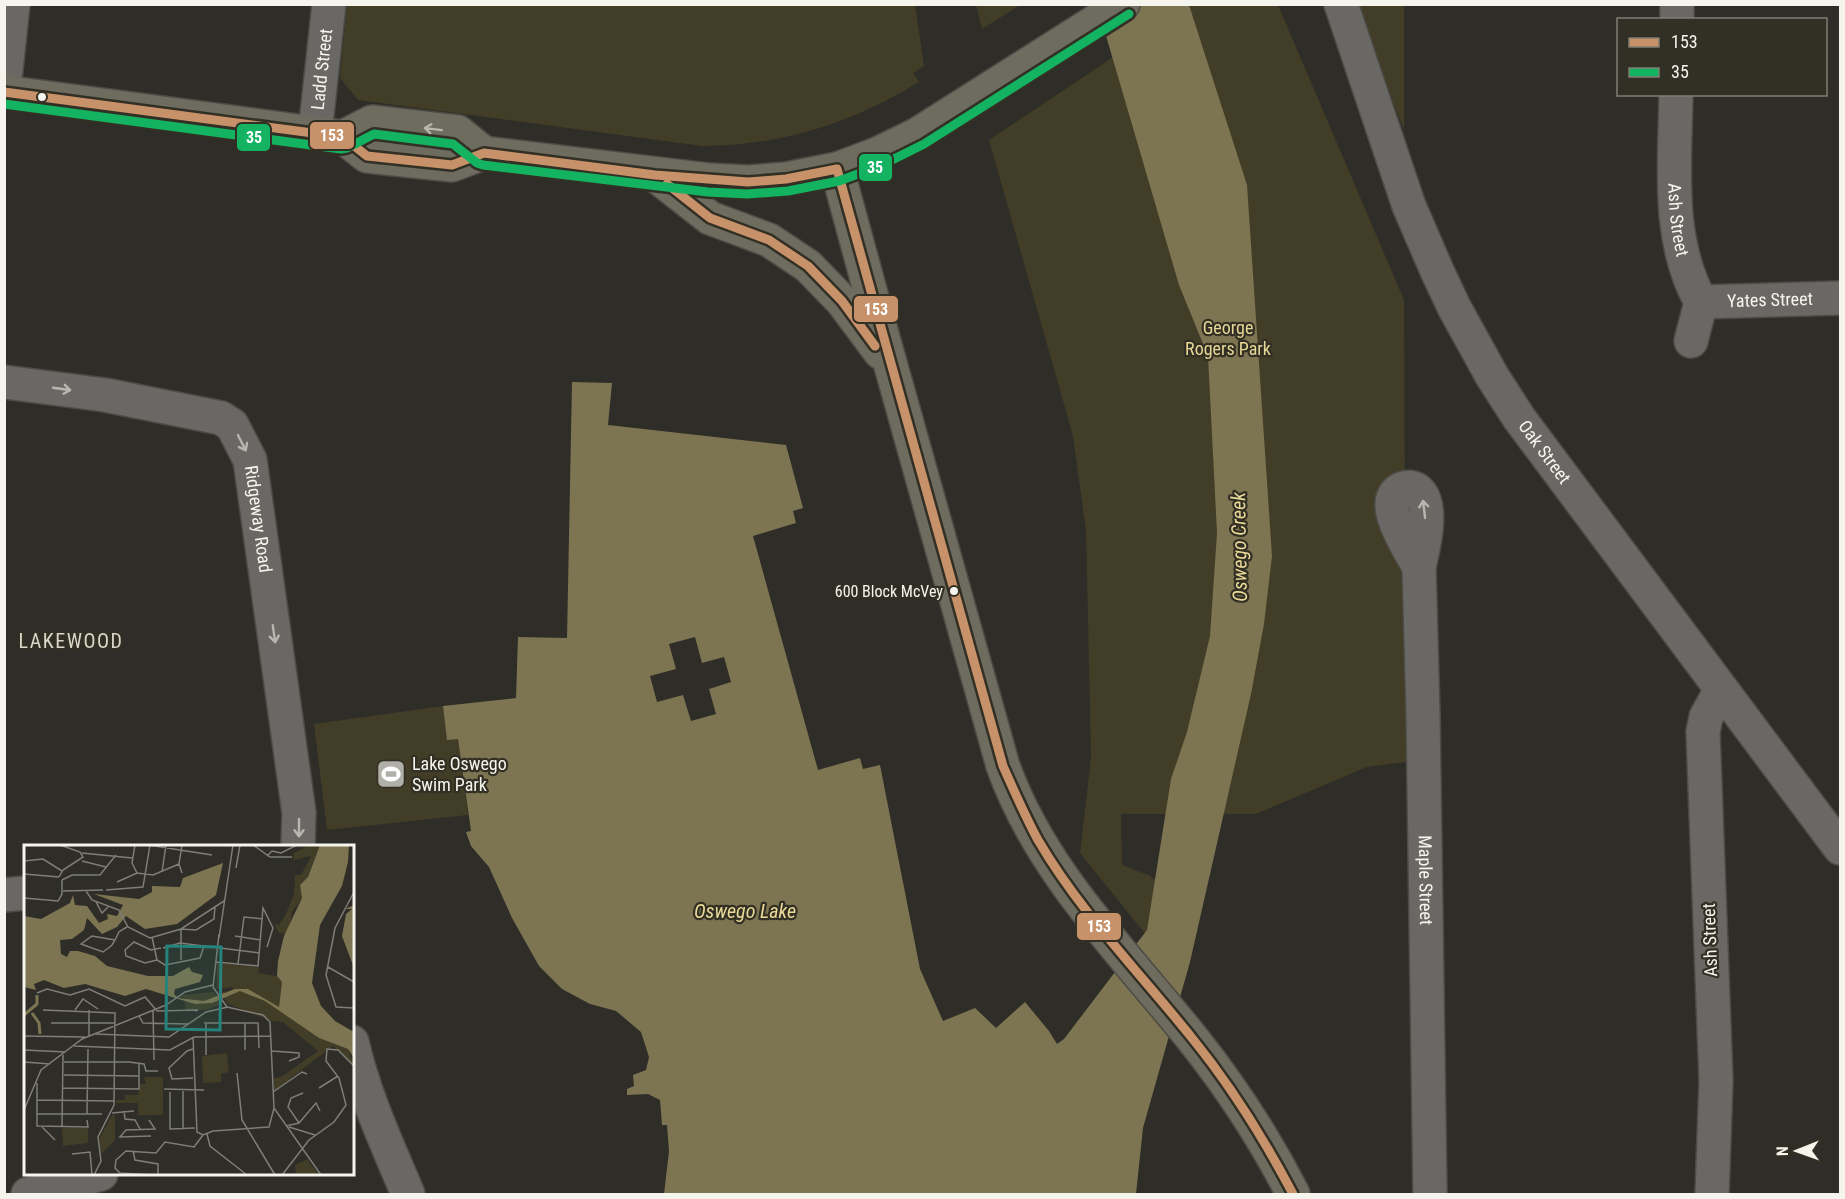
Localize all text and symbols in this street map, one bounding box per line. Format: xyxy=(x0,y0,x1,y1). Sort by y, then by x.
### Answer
legend xyxy=(1617,18,1827,96)
street label: Ladd Street xyxy=(307,28,336,111)
text: 153 xyxy=(1671,31,1698,52)
text: 35 xyxy=(1671,61,1689,82)
unlabelled marker xyxy=(36,91,48,103)
line badge: 153 xyxy=(309,121,355,150)
line badge: 35 xyxy=(236,123,271,152)
one-way arrow xyxy=(423,123,443,134)
text: 153 xyxy=(320,126,344,145)
text: 35 xyxy=(246,128,262,147)
line badge: 35 xyxy=(858,153,893,182)
text: 35 xyxy=(867,158,883,177)
street label: Ash Street xyxy=(1664,183,1694,259)
street label: Yates Street xyxy=(1727,288,1813,311)
line badge: 153 xyxy=(853,295,899,323)
text: 153 xyxy=(864,300,888,319)
park label: George Rogers Park xyxy=(1185,317,1271,359)
one-way arrow xyxy=(52,384,72,395)
street label: Oak Street xyxy=(1514,416,1575,488)
one-way arrow xyxy=(236,434,248,452)
street label: Ridgeway Road xyxy=(241,464,277,574)
water label: Oswego Creek xyxy=(1226,491,1252,602)
one-way arrow xyxy=(1419,500,1430,520)
place label: 600 Block McVey xyxy=(835,582,943,601)
marker: 600 Block McVey xyxy=(948,585,960,597)
one-way arrow xyxy=(269,624,280,644)
district label: LAKEWOOD xyxy=(19,629,123,653)
place label: Lake Oswego Swim Park xyxy=(412,753,507,795)
sports icon: Lake Oswego Swim Park xyxy=(375,758,407,790)
one-way arrow xyxy=(293,817,304,837)
street label: Maple Street xyxy=(1415,835,1437,925)
inset map xyxy=(24,845,354,1175)
water label: Oswego Lake xyxy=(694,899,796,923)
street label: Ash Street xyxy=(1698,903,1721,977)
line badge: 153 xyxy=(1076,912,1122,941)
text: 153 xyxy=(1087,917,1111,936)
north arrow xyxy=(1767,1121,1827,1181)
text: N xyxy=(1773,1146,1792,1156)

